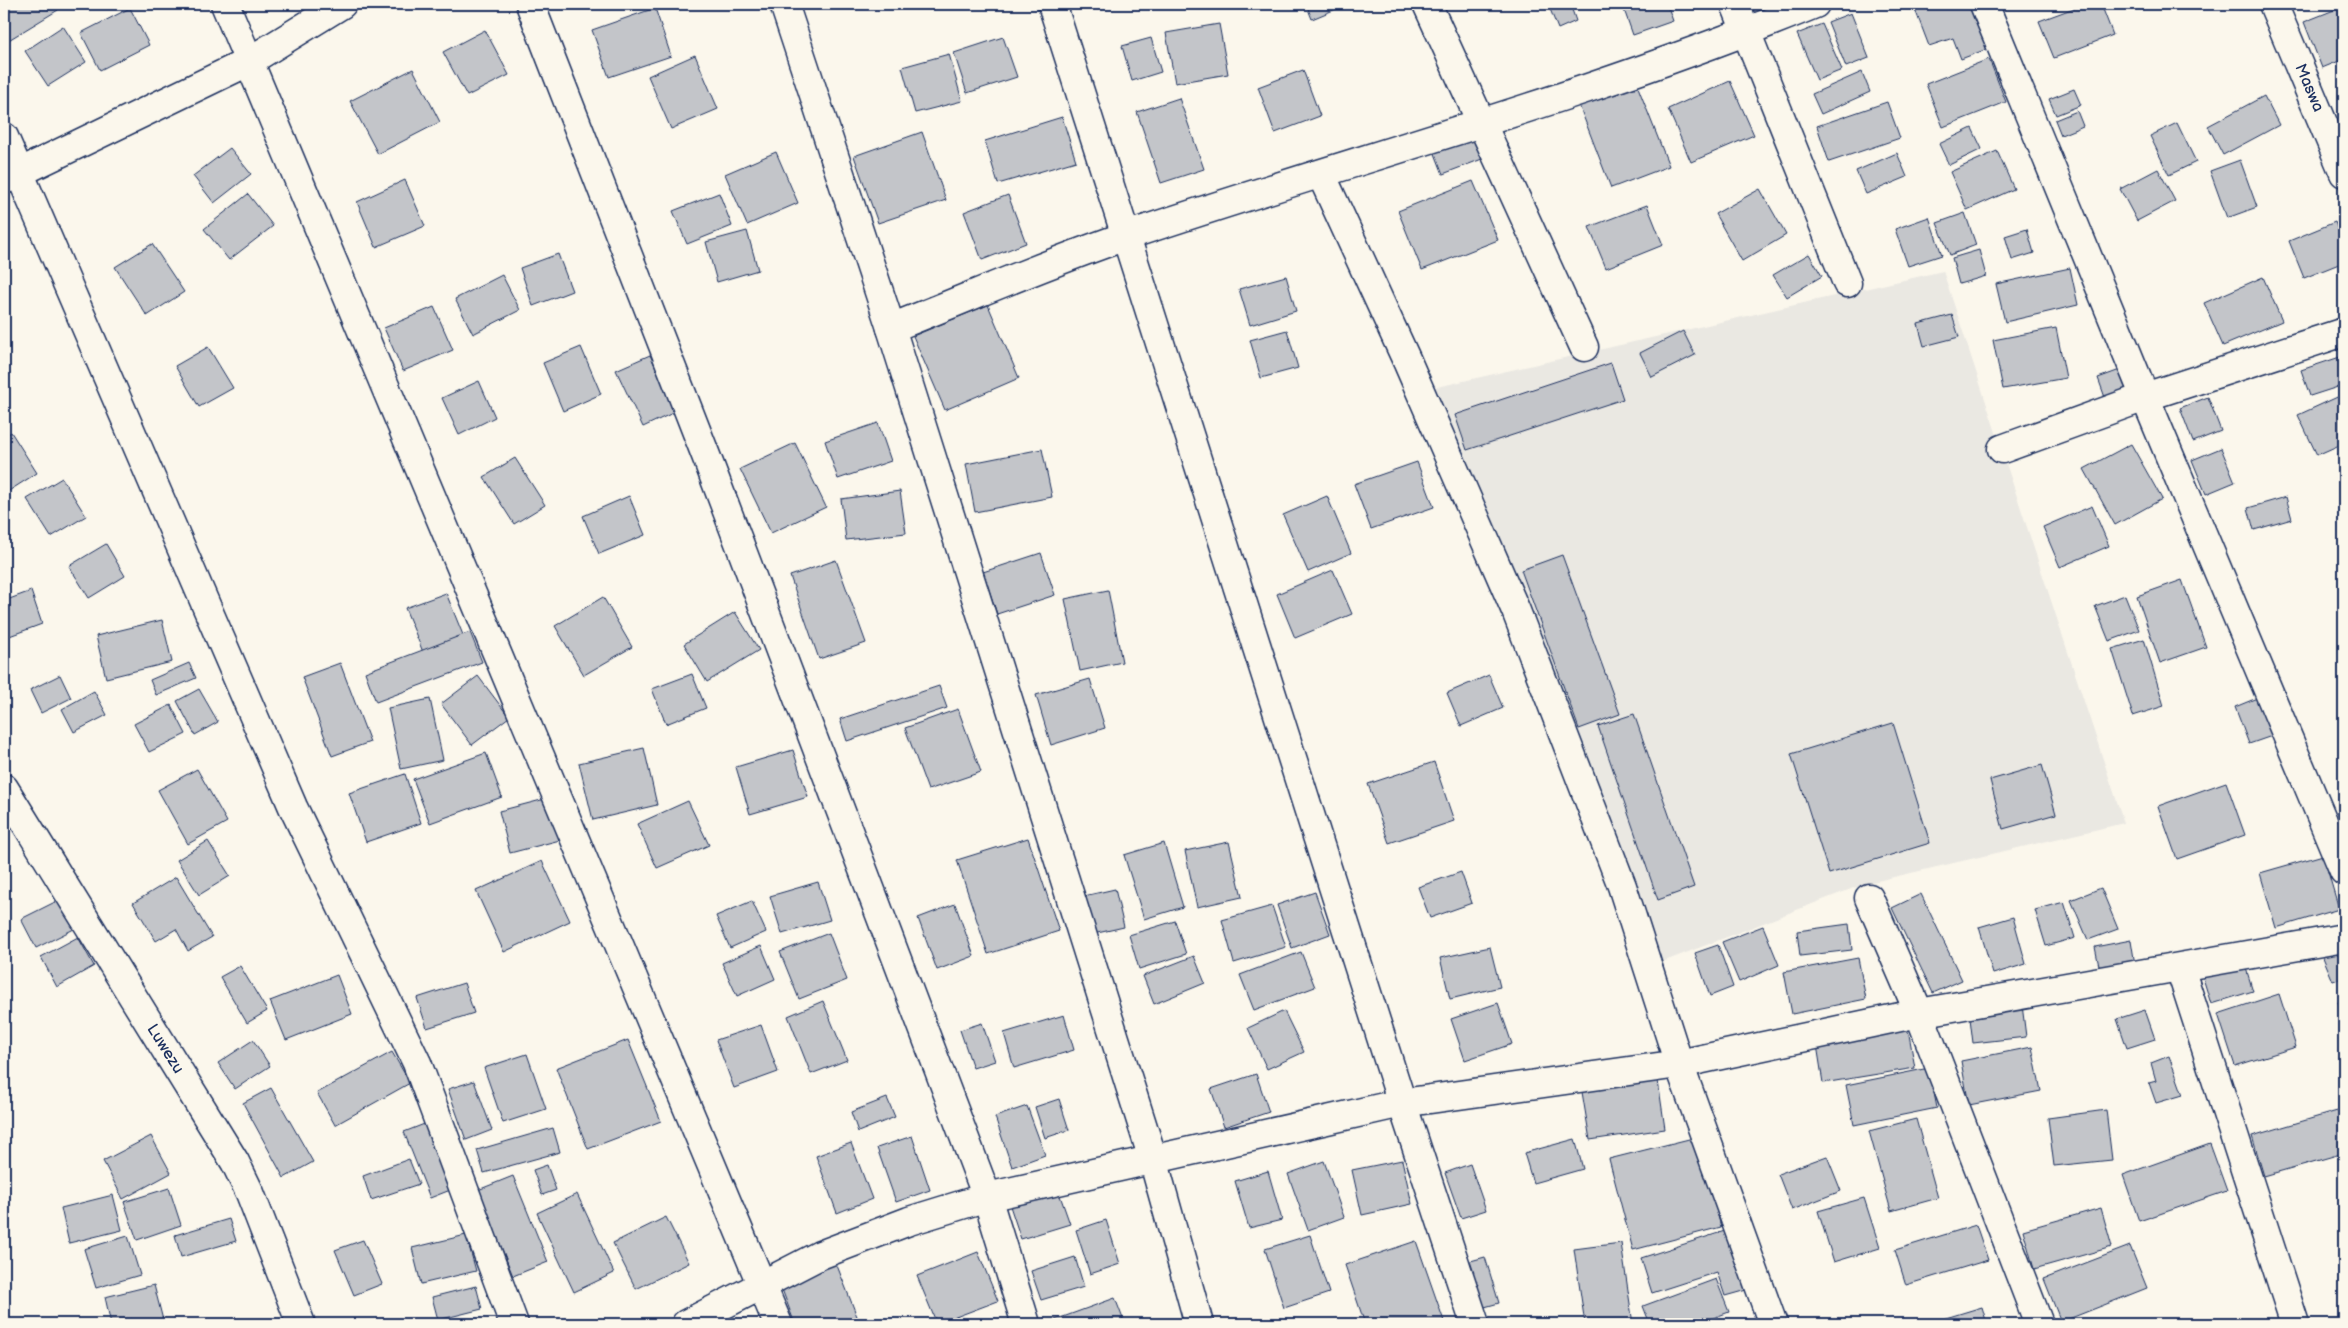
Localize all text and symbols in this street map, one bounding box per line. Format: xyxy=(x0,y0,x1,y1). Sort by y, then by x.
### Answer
street label: Maswa xyxy=(2290,61,2328,115)
street label: Luwezu xyxy=(142,1021,188,1077)

